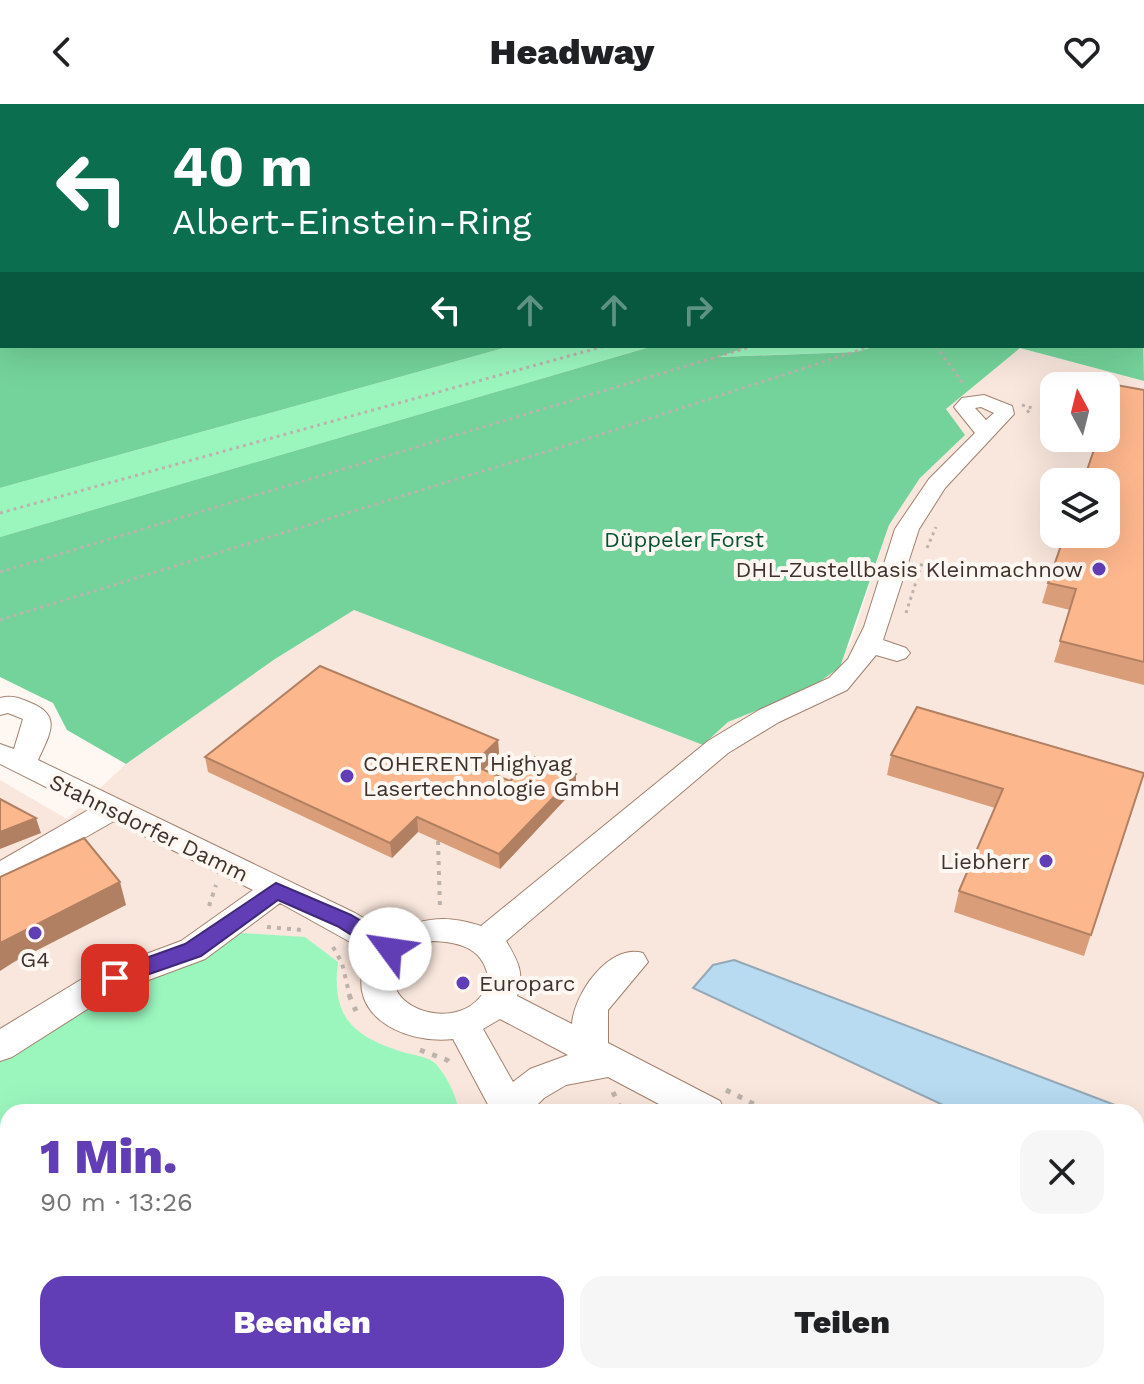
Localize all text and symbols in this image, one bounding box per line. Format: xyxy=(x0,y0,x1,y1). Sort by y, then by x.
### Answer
icon: back xyxy=(40,30,84,74)
icon: heart xyxy=(1060,30,1104,74)
text: Headway xyxy=(490,31,654,73)
text: 40 m xyxy=(172,134,313,200)
icon: left xyxy=(40,136,144,240)
text: Albert-Einstein-Ring xyxy=(172,201,531,243)
icon: left xyxy=(424,288,468,332)
icon: ahead xyxy=(508,288,552,332)
icon: ahead xyxy=(592,288,636,332)
icon: right xyxy=(676,288,720,332)
north arrow xyxy=(1040,372,1120,452)
map controls xyxy=(1040,372,1120,548)
button: layers xyxy=(1040,468,1120,548)
park label: Düppeler Forst xyxy=(604,527,764,552)
place label: DHL-Zustellbasis Kleinmachnow xyxy=(735,557,1083,582)
marker: DHL-Zustellbasis Kleinmachnow xyxy=(1090,560,1108,578)
place label: COHERENT Highyag Lasertechnologie GmbH xyxy=(363,751,620,801)
marker: COHERENT Highyag Lasertechnologie GmbH xyxy=(338,767,356,785)
street label: Stahnsdorfer Damm xyxy=(46,769,252,887)
place label: Liebherr xyxy=(940,849,1030,874)
marker: Liebherr xyxy=(1037,852,1055,870)
position arrow xyxy=(348,907,432,991)
marker: G4 xyxy=(26,924,44,942)
pin xyxy=(81,944,149,1012)
place label: G4 xyxy=(20,947,50,972)
icon: arrive xyxy=(93,956,137,1000)
place label: Europarc xyxy=(479,971,575,996)
marker: Europarc xyxy=(454,974,472,992)
text: 1 Min. xyxy=(40,1128,177,1185)
button: close xyxy=(1020,1130,1104,1214)
text: 90 m · 13:26 xyxy=(40,1187,193,1217)
button: Beenden xyxy=(40,1276,564,1368)
button: Teilen xyxy=(580,1276,1104,1368)

